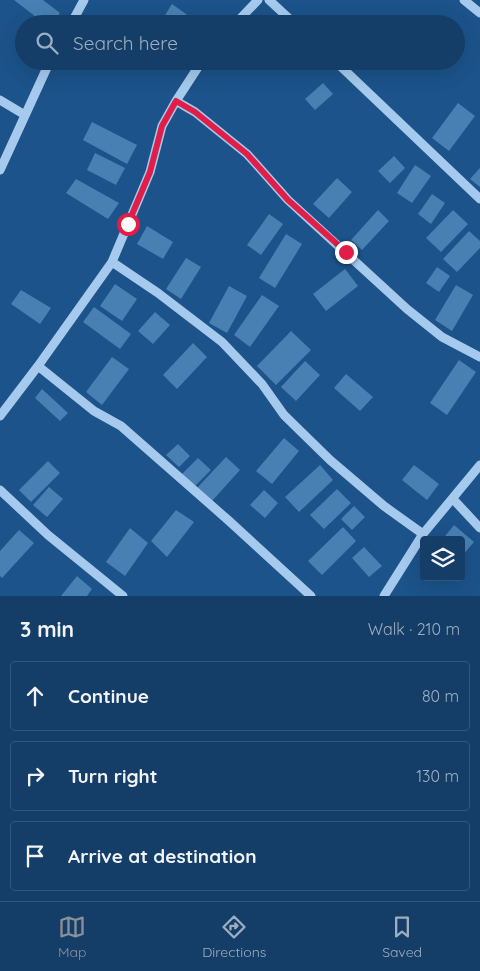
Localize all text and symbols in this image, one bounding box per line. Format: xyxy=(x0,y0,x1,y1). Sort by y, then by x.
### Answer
search box xyxy=(15,15,465,70)
icon: search xyxy=(33,29,61,57)
text: Search here xyxy=(73,31,178,55)
route start xyxy=(117,213,140,236)
route end xyxy=(335,241,358,264)
map controls xyxy=(420,536,465,581)
button: layers xyxy=(420,536,465,581)
text: 3 min xyxy=(20,616,74,642)
text: Walk · 210 m xyxy=(368,619,460,639)
icon: ahead xyxy=(21,682,49,710)
text: Continue xyxy=(68,684,149,708)
text: 80 m xyxy=(422,686,459,706)
icon: right xyxy=(21,762,49,790)
text: Turn right xyxy=(68,764,157,788)
text: 130 m xyxy=(416,766,459,786)
icon: arrive xyxy=(21,842,49,870)
text: Arrive at destination xyxy=(68,844,257,868)
tab: Map xyxy=(58,913,86,961)
tab: Directions xyxy=(202,913,266,961)
tab: Saved xyxy=(382,913,422,961)

